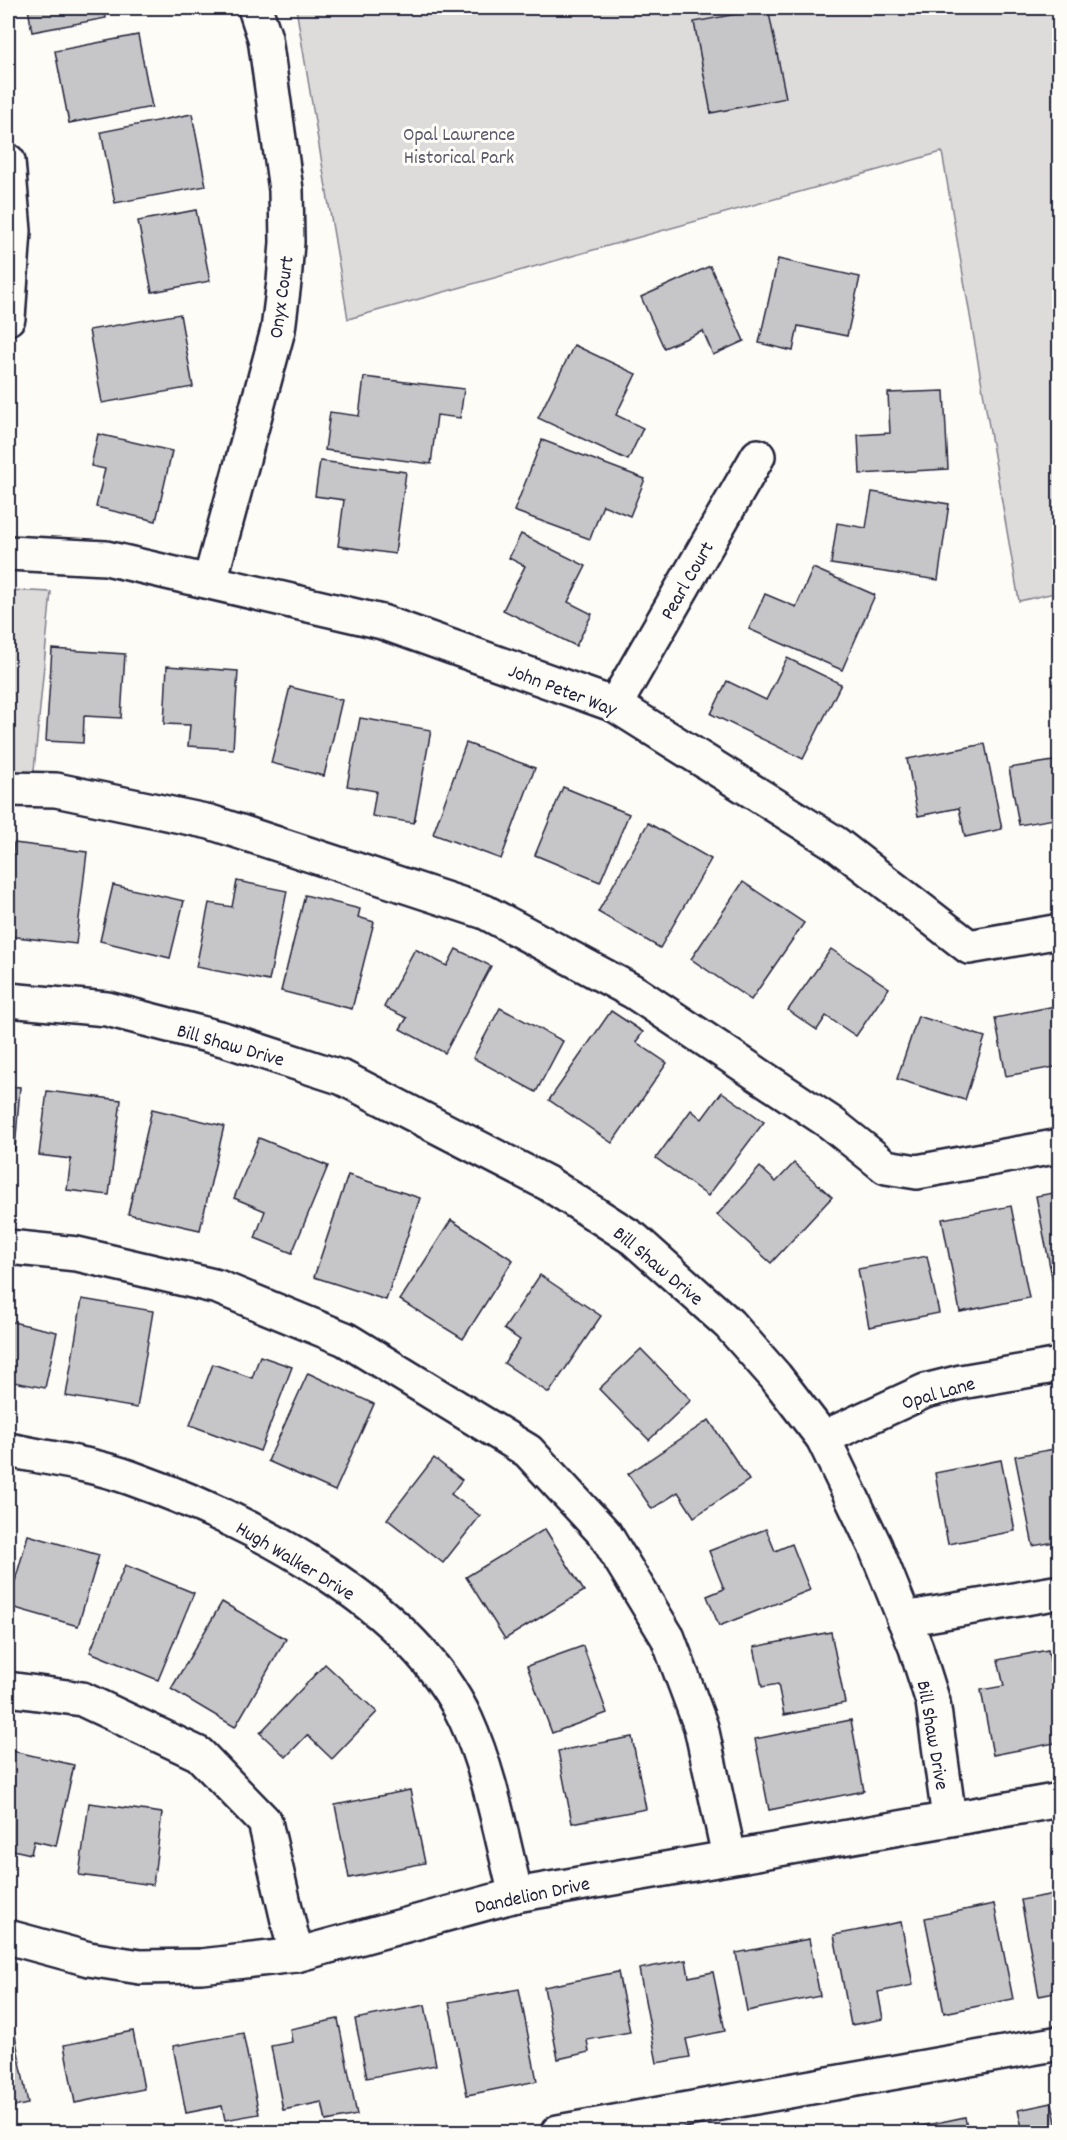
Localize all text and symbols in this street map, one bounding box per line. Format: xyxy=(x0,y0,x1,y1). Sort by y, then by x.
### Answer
park label: Opal Lawrence Historical Park xyxy=(403,122,515,173)
street label: Onyx Court xyxy=(263,254,303,340)
street label: Pearl Court xyxy=(655,537,722,626)
street label: John Peter Way xyxy=(504,658,621,726)
street label: Bill Shaw Drive xyxy=(173,1018,287,1076)
street label: Bill Shaw Drive xyxy=(606,1221,709,1314)
street label: Opal Lane xyxy=(899,1371,979,1419)
street label: Hugh Walker Drive xyxy=(230,1516,359,1609)
street label: Bill Shaw Drive xyxy=(908,1679,954,1793)
street label: Dandelion Drive xyxy=(473,1871,593,1923)

